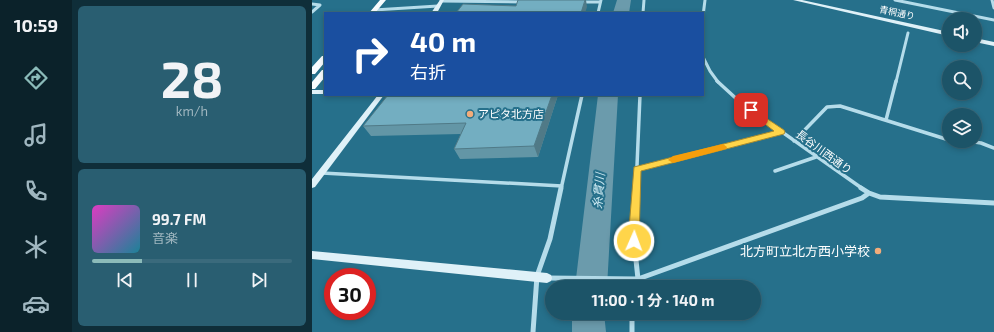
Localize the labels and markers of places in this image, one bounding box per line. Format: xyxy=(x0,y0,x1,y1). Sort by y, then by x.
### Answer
pin xyxy=(734,93,768,127)
place label: アピタ北方店 xyxy=(478,107,544,120)
marker: アピタ北方店 xyxy=(465,109,475,119)
place label: 北方町立北方西小学校 xyxy=(740,243,870,259)
marker: 北方町立北方西小学校 xyxy=(873,246,883,256)

